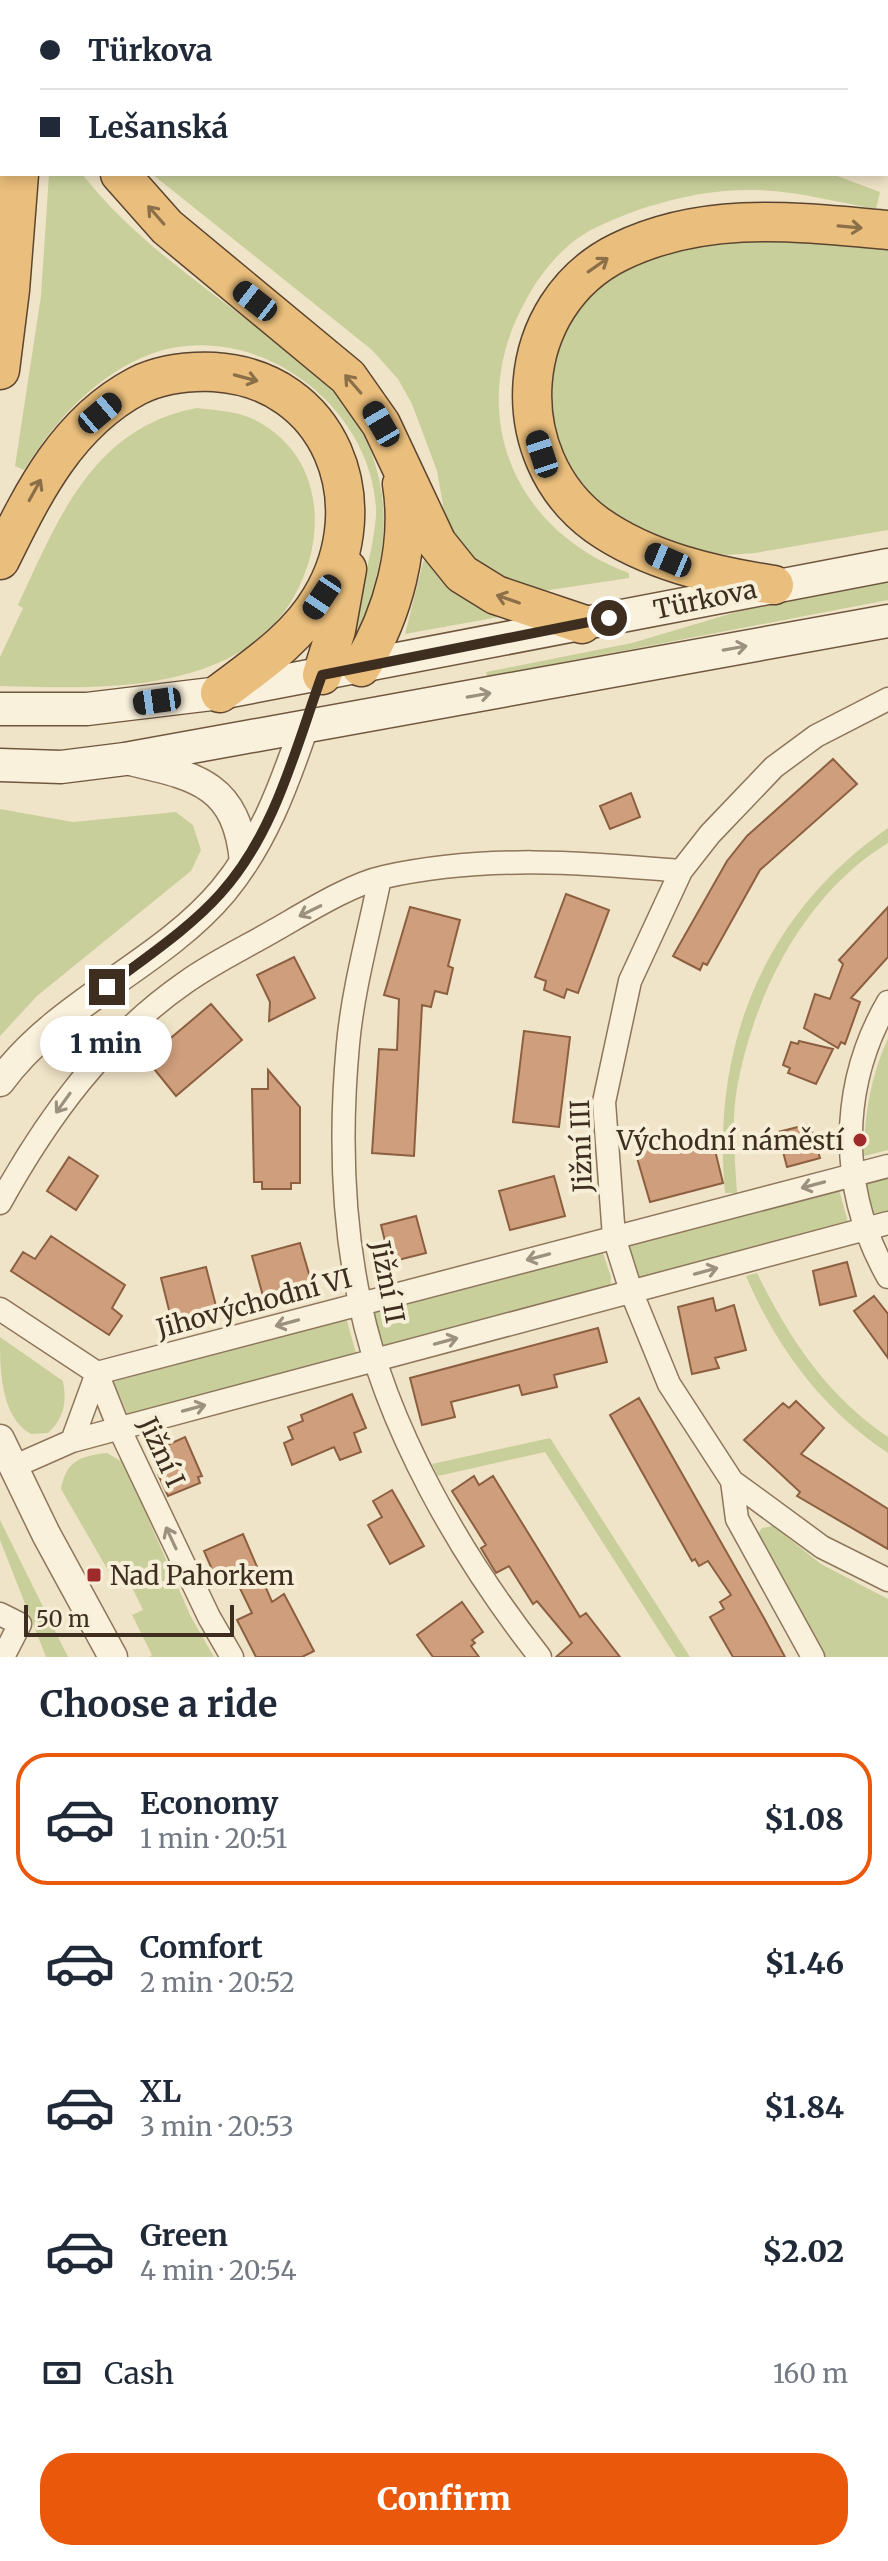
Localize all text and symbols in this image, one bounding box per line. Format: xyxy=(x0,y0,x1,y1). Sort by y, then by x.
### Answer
text: Türkova xyxy=(88,31,213,69)
text: Lešanská xyxy=(88,108,228,146)
one-way arrow xyxy=(147,206,165,226)
one-way arrow xyxy=(836,220,863,235)
one-way arrow xyxy=(587,257,609,273)
car xyxy=(229,277,281,325)
one-way arrow xyxy=(233,372,259,387)
one-way arrow xyxy=(345,374,363,394)
car xyxy=(74,388,126,438)
car xyxy=(359,397,403,451)
car xyxy=(523,427,561,481)
one-way arrow xyxy=(28,479,43,503)
car xyxy=(641,540,695,580)
car xyxy=(299,570,345,624)
street label: Türkova xyxy=(650,572,760,626)
one-way arrow xyxy=(496,590,521,605)
route start xyxy=(591,600,627,636)
one-way arrow xyxy=(722,640,747,655)
car xyxy=(132,686,182,716)
one-way arrow xyxy=(466,686,492,701)
one-way arrow xyxy=(298,904,322,919)
route end xyxy=(89,969,125,1005)
callout: 1 min xyxy=(41,1015,173,1071)
text: 1 min xyxy=(70,1027,142,1060)
one-way arrow xyxy=(55,1092,72,1113)
street label: Jižní III xyxy=(563,1099,599,1194)
place label: Východní náměstí xyxy=(616,1124,845,1157)
marker: Východní náměstí xyxy=(851,1131,869,1149)
one-way arrow xyxy=(800,1179,826,1194)
street label: Jižní II xyxy=(364,1237,412,1326)
one-way arrow xyxy=(526,1251,552,1266)
street label: Jihovýchodní VI xyxy=(152,1261,355,1345)
one-way arrow xyxy=(693,1263,719,1278)
one-way arrow xyxy=(274,1317,300,1332)
one-way arrow xyxy=(432,1332,458,1347)
one-way arrow xyxy=(181,1399,207,1414)
street label: Jižní I xyxy=(131,1411,192,1492)
one-way arrow xyxy=(163,1526,178,1550)
place label: Nad Pahorkem xyxy=(110,1559,295,1592)
marker: Nad Pahorkem xyxy=(85,1566,103,1584)
scale bar xyxy=(24,1601,234,1637)
text: 50 m xyxy=(36,1605,90,1633)
text: Choose a ride xyxy=(40,1682,277,1727)
icon: car xyxy=(44,1783,116,1855)
text: Economy xyxy=(140,1784,278,1822)
text: $1.08 xyxy=(764,1800,844,1838)
text: 1 min · 20:51 xyxy=(140,1822,287,1855)
icon: car xyxy=(44,1927,116,1999)
text: Comfort xyxy=(140,1928,263,1966)
text: $1.46 xyxy=(764,1944,844,1982)
text: 2 min · 20:52 xyxy=(140,1966,295,1999)
icon: car xyxy=(44,2071,116,2143)
text: XL xyxy=(140,2072,181,2110)
text: $1.84 xyxy=(764,2088,844,2126)
text: 3 min · 20:53 xyxy=(140,2110,294,2143)
icon: car xyxy=(44,2215,116,2287)
text: Green xyxy=(140,2216,228,2254)
text: $2.02 xyxy=(762,2232,844,2270)
text: 4 min · 20:54 xyxy=(140,2254,297,2287)
icon: cash xyxy=(40,2351,84,2395)
text: Cash xyxy=(104,2354,174,2392)
text: 160 m xyxy=(773,2357,848,2390)
button: Confirm xyxy=(40,2453,848,2545)

